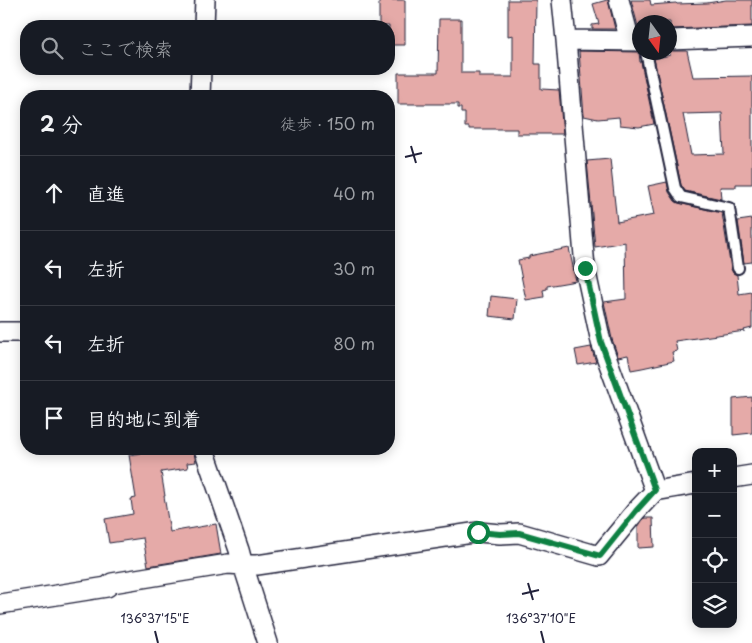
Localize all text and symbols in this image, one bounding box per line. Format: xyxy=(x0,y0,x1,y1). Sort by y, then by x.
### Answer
north arrow xyxy=(632,15,677,60)
search box xyxy=(20,20,395,75)
icon: search xyxy=(38,34,66,62)
text: ここで検索 xyxy=(78,34,173,62)
text: 2 分 xyxy=(40,107,82,139)
text: 徒歩 · 150 m xyxy=(280,111,375,135)
icon: ahead xyxy=(40,179,68,207)
text: 直進 xyxy=(87,179,125,207)
text: 40 m xyxy=(333,181,375,205)
icon: left xyxy=(40,254,68,282)
text: 左折 xyxy=(87,254,125,282)
text: 30 m xyxy=(333,256,375,280)
route end xyxy=(574,257,597,280)
icon: left xyxy=(40,329,68,357)
text: 左折 xyxy=(87,329,125,357)
text: 80 m xyxy=(333,331,375,355)
icon: arrive xyxy=(40,404,68,432)
text: 目的地に到着 xyxy=(87,404,201,432)
map controls xyxy=(692,448,737,628)
button: + xyxy=(692,448,737,493)
button: − xyxy=(692,493,737,538)
route start xyxy=(467,521,490,544)
button: locate xyxy=(692,538,737,583)
button: layers xyxy=(692,583,737,628)
text: 136°37'15"E xyxy=(120,609,190,627)
text: 136°37'10"E xyxy=(506,609,576,627)

